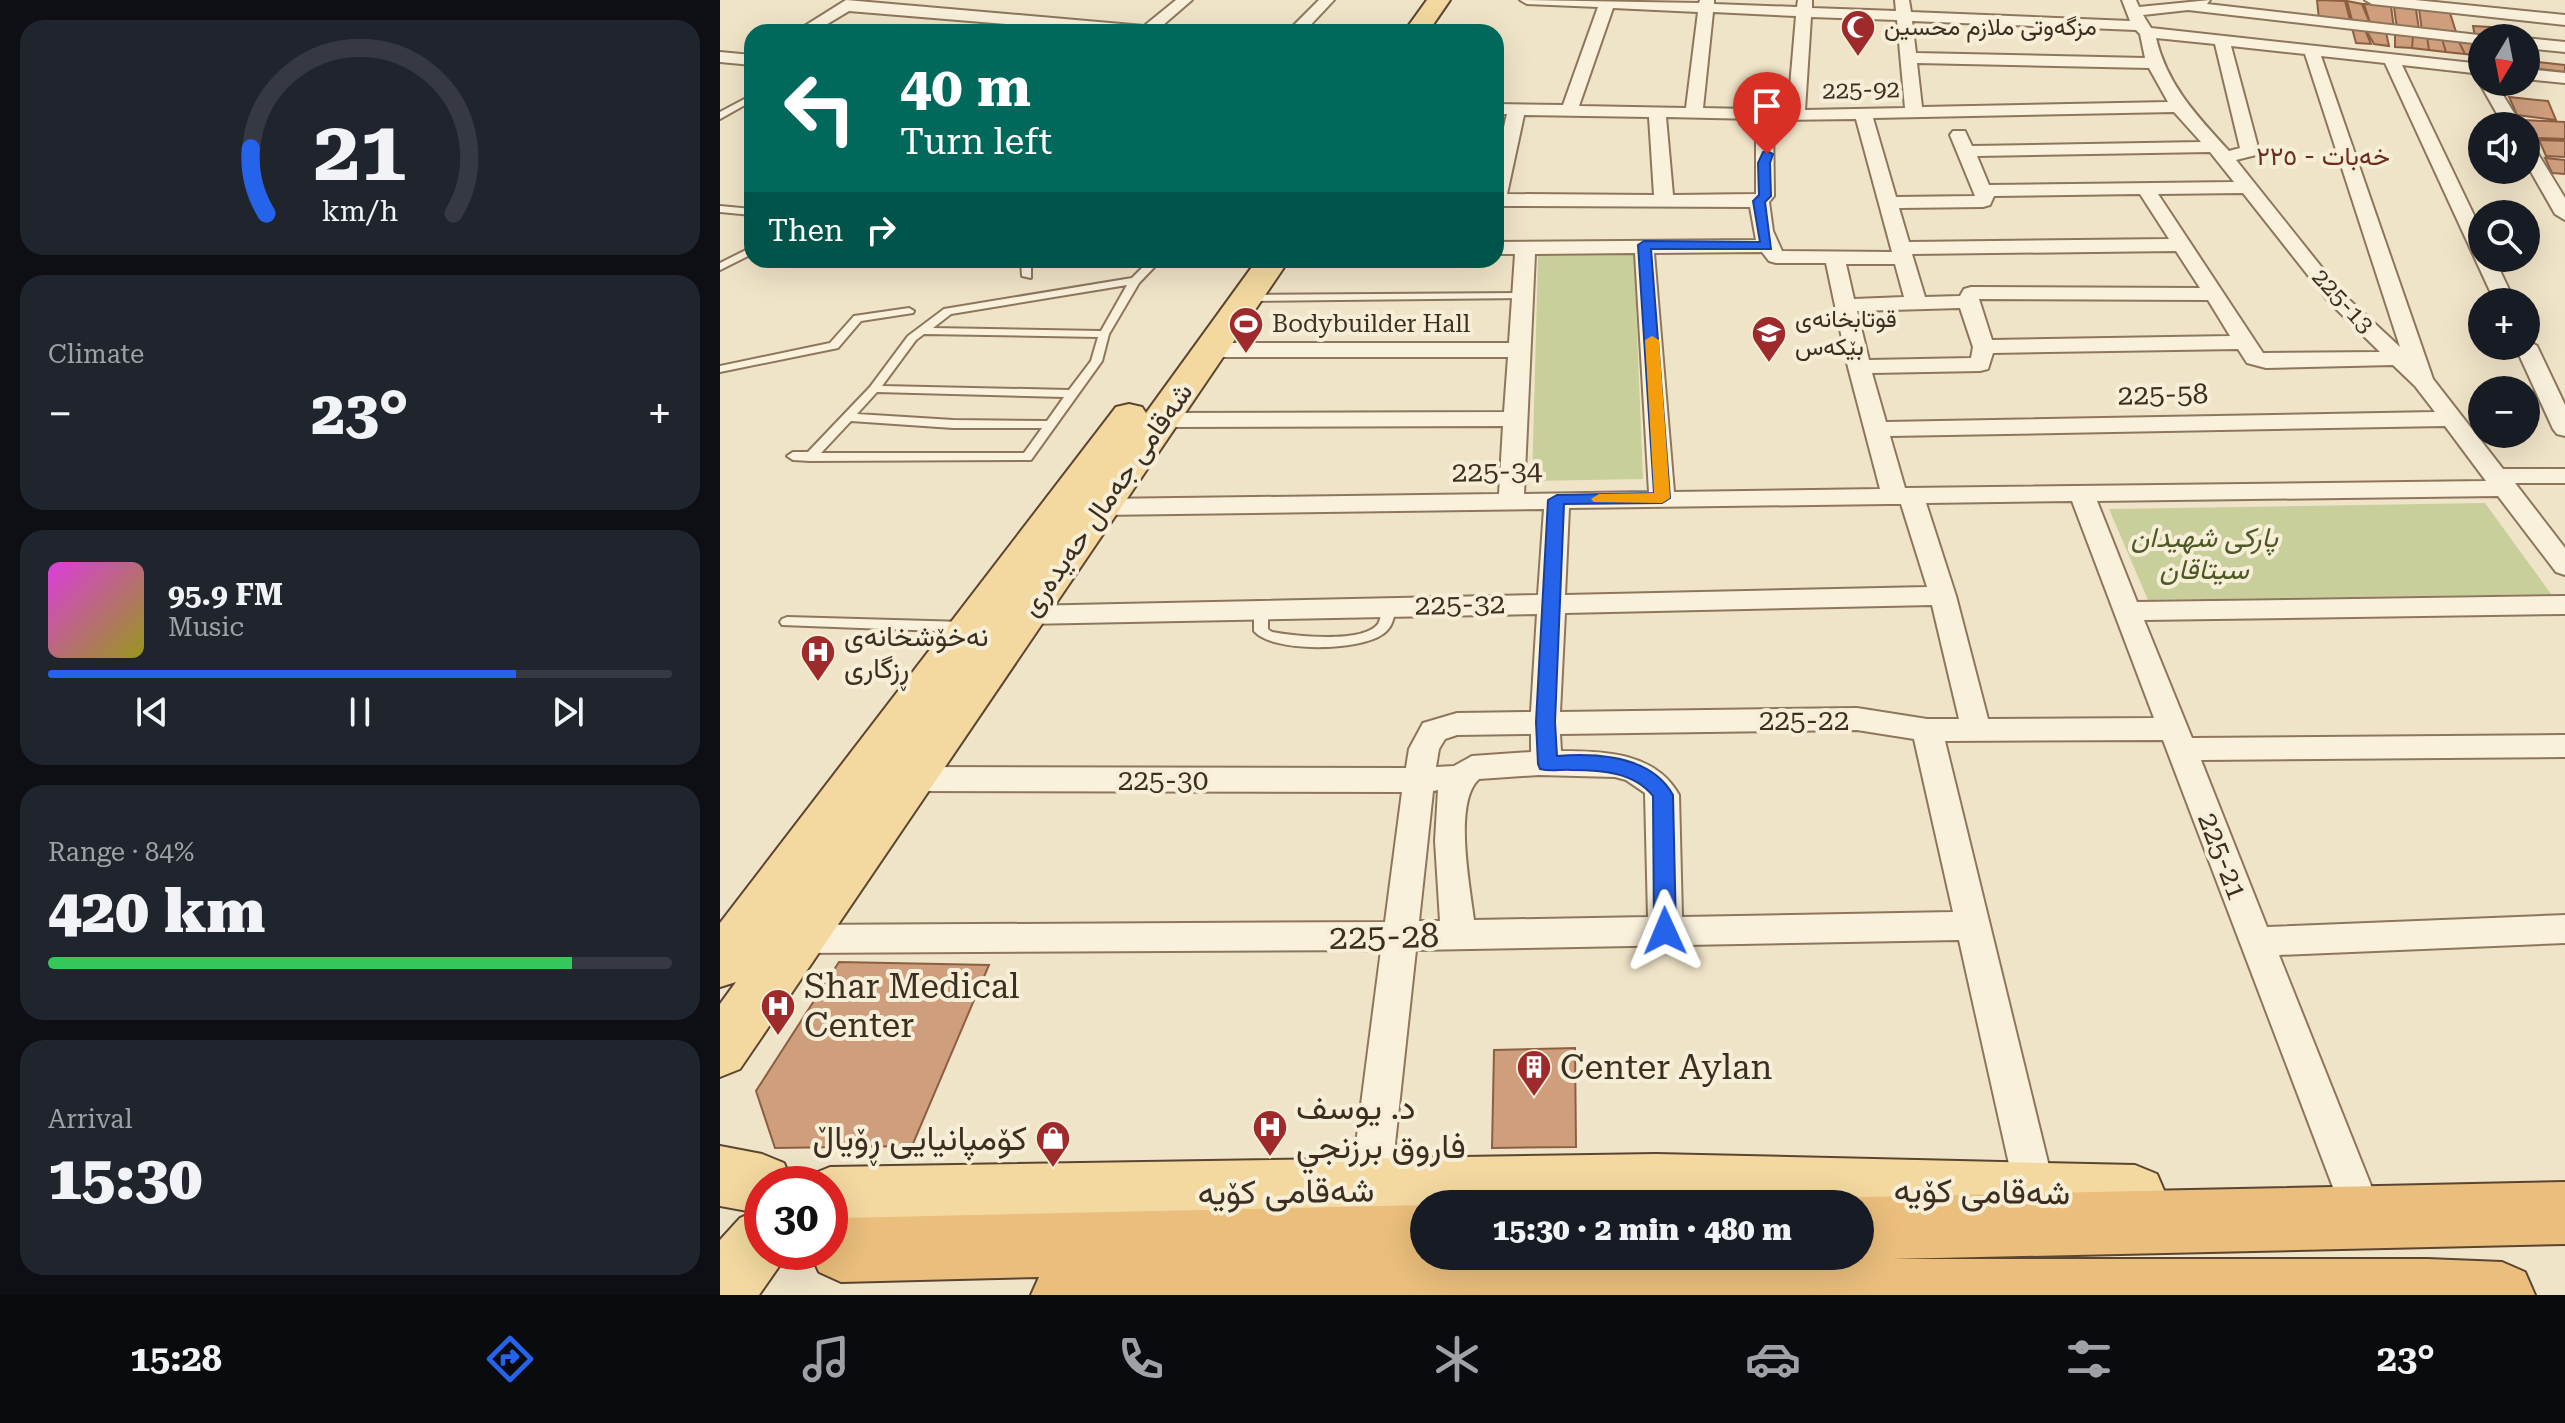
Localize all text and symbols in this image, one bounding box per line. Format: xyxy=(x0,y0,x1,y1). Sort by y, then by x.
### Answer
mosque icon: مزگه‌وتی ملازم محسین xyxy=(1839,8,1877,58)
place label: مزگه‌وتی ملازم محسین xyxy=(1884,13,2097,43)
north arrow xyxy=(2468,24,2540,96)
map controls xyxy=(2468,24,2540,448)
text: 40 m xyxy=(900,54,1031,120)
icon: left xyxy=(768,56,872,160)
pin xyxy=(1733,72,1801,154)
street label: 225-92 xyxy=(1822,75,1900,105)
icon: arrive xyxy=(1745,84,1789,128)
text: 21 xyxy=(313,102,407,199)
button: sound xyxy=(2468,112,2540,184)
text: Turn left xyxy=(900,121,1052,163)
district label: خەبات - ٢٢٥ xyxy=(2256,141,2390,171)
text: km/h xyxy=(322,194,398,228)
button: search xyxy=(2468,200,2540,272)
icon: right xyxy=(859,208,903,252)
text: Then xyxy=(768,213,843,248)
street label: 225-13 xyxy=(2306,263,2380,339)
button: + xyxy=(2468,288,2540,360)
sports icon: Bodybuilder Hall xyxy=(1227,305,1265,355)
place label: قوتابخانەی بێكه‌س xyxy=(1795,305,1897,361)
place label: Bodybuilder Hall xyxy=(1272,310,1470,338)
school or university icon: قوتابخانەی بێكه‌س xyxy=(1750,314,1788,364)
text: Climate xyxy=(48,339,144,369)
street label: شەقامی جەمال حەیدەری xyxy=(1013,376,1200,623)
button: − xyxy=(2468,376,2540,448)
street label: 225-58 xyxy=(2117,377,2209,412)
text: 23° xyxy=(311,378,409,449)
text: − xyxy=(48,388,73,440)
text: + xyxy=(647,388,672,440)
street label: 225-34 xyxy=(1451,454,1543,489)
park label: پارکی شهیدان سیتاقان xyxy=(2130,521,2279,586)
text: 95.9 FM xyxy=(168,577,283,612)
street label: 225-32 xyxy=(1414,587,1506,622)
text: Music xyxy=(168,612,244,642)
place label: نەخۆشخانەی ڕزگاری xyxy=(844,620,988,691)
hospital icon: نەخۆشخانەی ڕزگاری xyxy=(799,633,837,683)
icon: previous xyxy=(130,690,174,734)
icon: pause xyxy=(338,690,382,734)
icon: next xyxy=(546,690,590,734)
street label: 225-22 xyxy=(1759,704,1849,737)
street label: 225-30 xyxy=(1118,764,1208,797)
street label: 225-21 xyxy=(2191,808,2254,904)
text: Range · 84% xyxy=(48,837,194,867)
text: 420 km xyxy=(48,876,265,947)
position arrow xyxy=(1623,889,1707,973)
street label: 225-28 xyxy=(1329,915,1439,957)
place label: Shar Medical Center xyxy=(804,966,1020,1045)
hospital icon: Shar Medical Center xyxy=(759,987,797,1037)
place label: Center Aylan xyxy=(1560,1047,1773,1087)
building icon: Center Aylan xyxy=(1515,1048,1553,1098)
place label: د. يوسف فاروق برزنجي xyxy=(1296,1087,1466,1174)
text: Arrival xyxy=(48,1104,133,1134)
hospital icon: د. يوسف فاروق برزنجي xyxy=(1251,1108,1289,1158)
place label: کۆمپانیایی ڕۆیاڵ xyxy=(813,1118,1027,1166)
shop icon: کۆمپانیایی ڕۆیاڵ xyxy=(1034,1119,1072,1169)
text: 15:30 xyxy=(48,1143,202,1214)
speed limit sign: 30 xyxy=(744,1166,848,1270)
street label: شەقامی کۆیە xyxy=(1197,1169,1375,1214)
street label: شەقامی کۆیە xyxy=(1893,1169,2071,1214)
text: 15:30 · 2 min · 480 m xyxy=(1492,1212,1792,1247)
icon: directions xyxy=(482,1331,538,1387)
icon: music xyxy=(798,1331,854,1387)
icon: phone xyxy=(1113,1331,1169,1387)
icon: climate xyxy=(1429,1331,1485,1387)
icon: car xyxy=(1745,1331,1801,1387)
icon: filters xyxy=(2061,1331,2117,1387)
text: 15:28 xyxy=(130,1338,222,1380)
text: 23° xyxy=(2377,1338,2435,1380)

